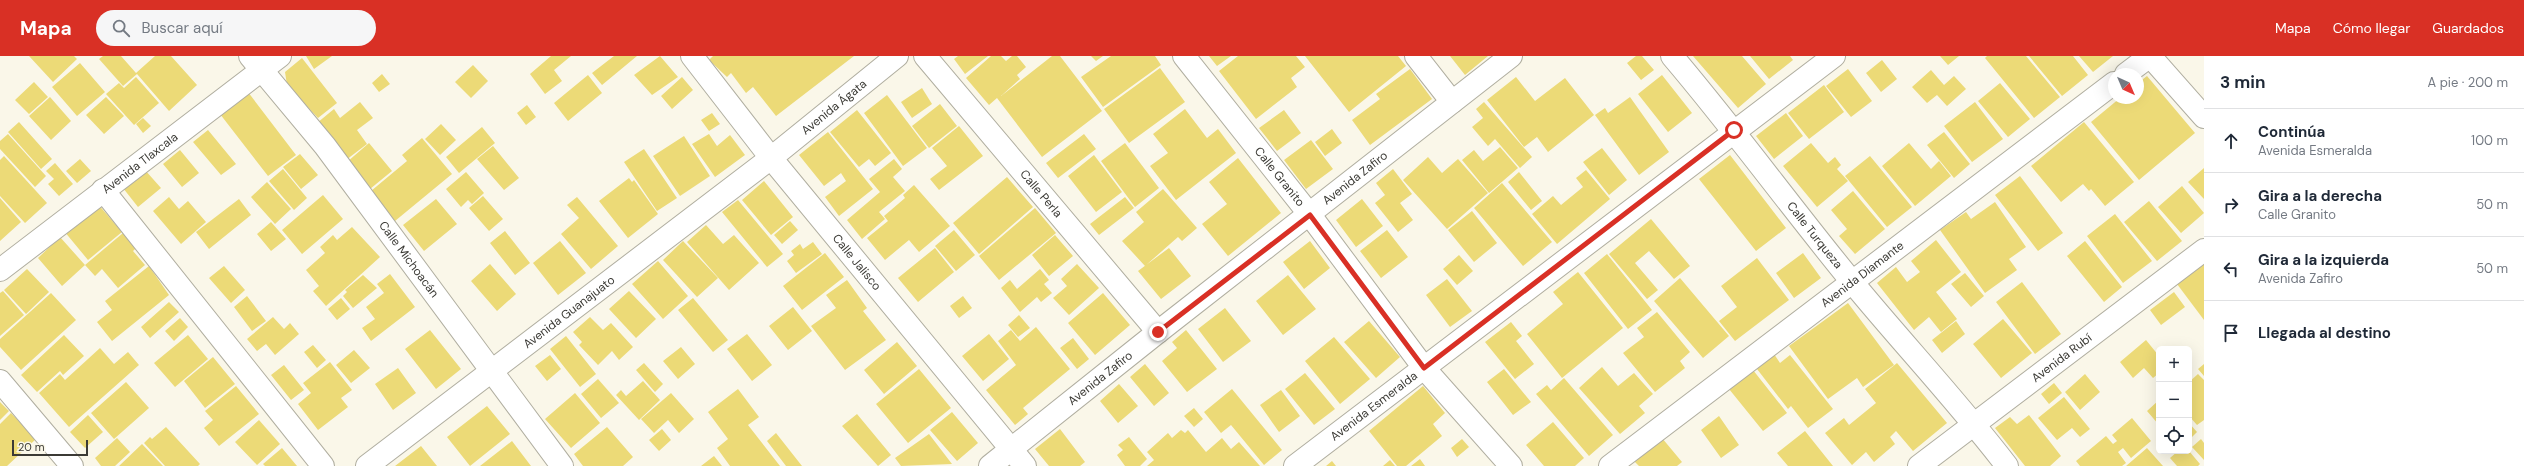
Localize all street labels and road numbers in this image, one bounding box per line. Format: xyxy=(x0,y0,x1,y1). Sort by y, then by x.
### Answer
street label: Avenida Ágata xyxy=(798,76,870,138)
street label: Avenida Tlaxcala xyxy=(99,129,181,197)
street label: Calle Granito xyxy=(1251,143,1308,210)
street label: Avenida Zafiro xyxy=(1319,147,1391,208)
street label: Calle Perla xyxy=(1016,166,1066,221)
street label: Calle Turqueza xyxy=(1783,198,1846,272)
street label: Calle Michoacán xyxy=(375,218,442,301)
street label: Calle Jalisco xyxy=(829,231,885,294)
street label: Avenida Diamante xyxy=(1818,237,1907,311)
street label: Avenida Guanajuato xyxy=(520,272,618,352)
street label: Avenida Rubí xyxy=(2028,330,2095,386)
street label: Avenida Zafiro xyxy=(1065,347,1136,409)
street label: Avenida Esmeralda xyxy=(1327,368,1421,444)

